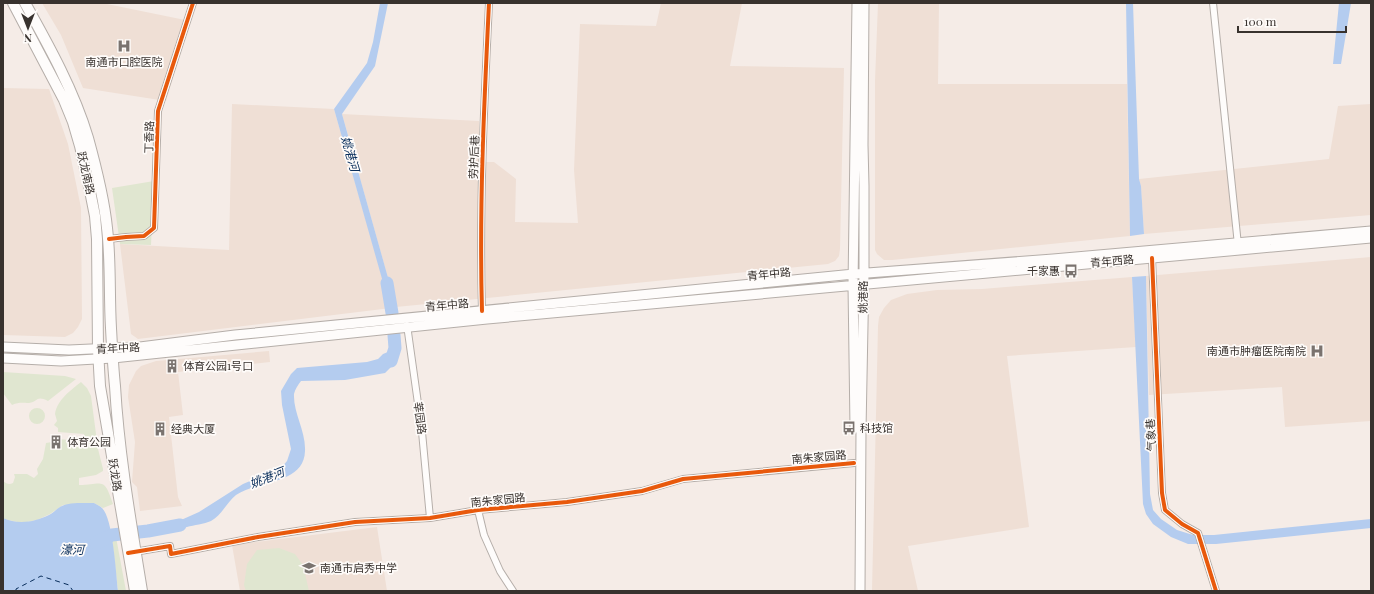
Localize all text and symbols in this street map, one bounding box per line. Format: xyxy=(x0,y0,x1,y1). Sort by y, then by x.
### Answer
north arrow xyxy=(8,8,48,48)
scale bar xyxy=(1238,8,1346,34)
text: 100 m xyxy=(1244,13,1277,29)
text: N xyxy=(24,31,32,46)
hospital icon: 南通市口腔医院 xyxy=(116,38,132,54)
place label: 南通市口腔医院 xyxy=(86,54,163,69)
street label: 丁香路 xyxy=(140,120,157,154)
water label: 姚港河 xyxy=(338,134,364,175)
street label: 劳护后巷 xyxy=(465,135,482,179)
street label: 跃龙南路 xyxy=(74,150,99,196)
street label: 青年西路 xyxy=(1089,251,1135,270)
place label: 千家惠 xyxy=(1027,263,1060,278)
bus stop icon: 千家惠 xyxy=(1063,263,1079,279)
street label: 青年中路 xyxy=(746,264,792,283)
street label: 姚港路 xyxy=(855,280,870,314)
street label: 青年中路 xyxy=(424,295,470,314)
street label: 青年中路 xyxy=(96,339,140,356)
place label: 南通市肿瘤医院南院 xyxy=(1207,343,1306,358)
hospital icon: 南通市肿瘤医院南院 xyxy=(1309,343,1325,359)
building icon: 体育公园1号口 xyxy=(164,358,180,374)
place label: 体育公园1号口 xyxy=(183,358,253,373)
street label: 莘园路 xyxy=(411,401,430,435)
street label: 气象巷 xyxy=(1142,418,1159,452)
bus stop icon: 科技馆 xyxy=(841,420,857,436)
place label: 科技馆 xyxy=(860,420,893,435)
building icon: 经典大厦 xyxy=(152,421,168,437)
place label: 经典大厦 xyxy=(171,421,215,436)
building icon: 体育公园 xyxy=(48,434,64,450)
place label: 体育公园 xyxy=(67,434,111,449)
street label: 南朱家园路 xyxy=(791,447,847,466)
street label: 跃龙路 xyxy=(106,457,125,492)
water label: 姚港河 xyxy=(247,462,288,491)
street label: 南朱家园路 xyxy=(470,489,526,510)
water label: 濠河 xyxy=(60,541,86,557)
school or university icon: 南通市启秀中学 xyxy=(301,560,317,576)
place label: 南通市启秀中学 xyxy=(320,560,397,575)

